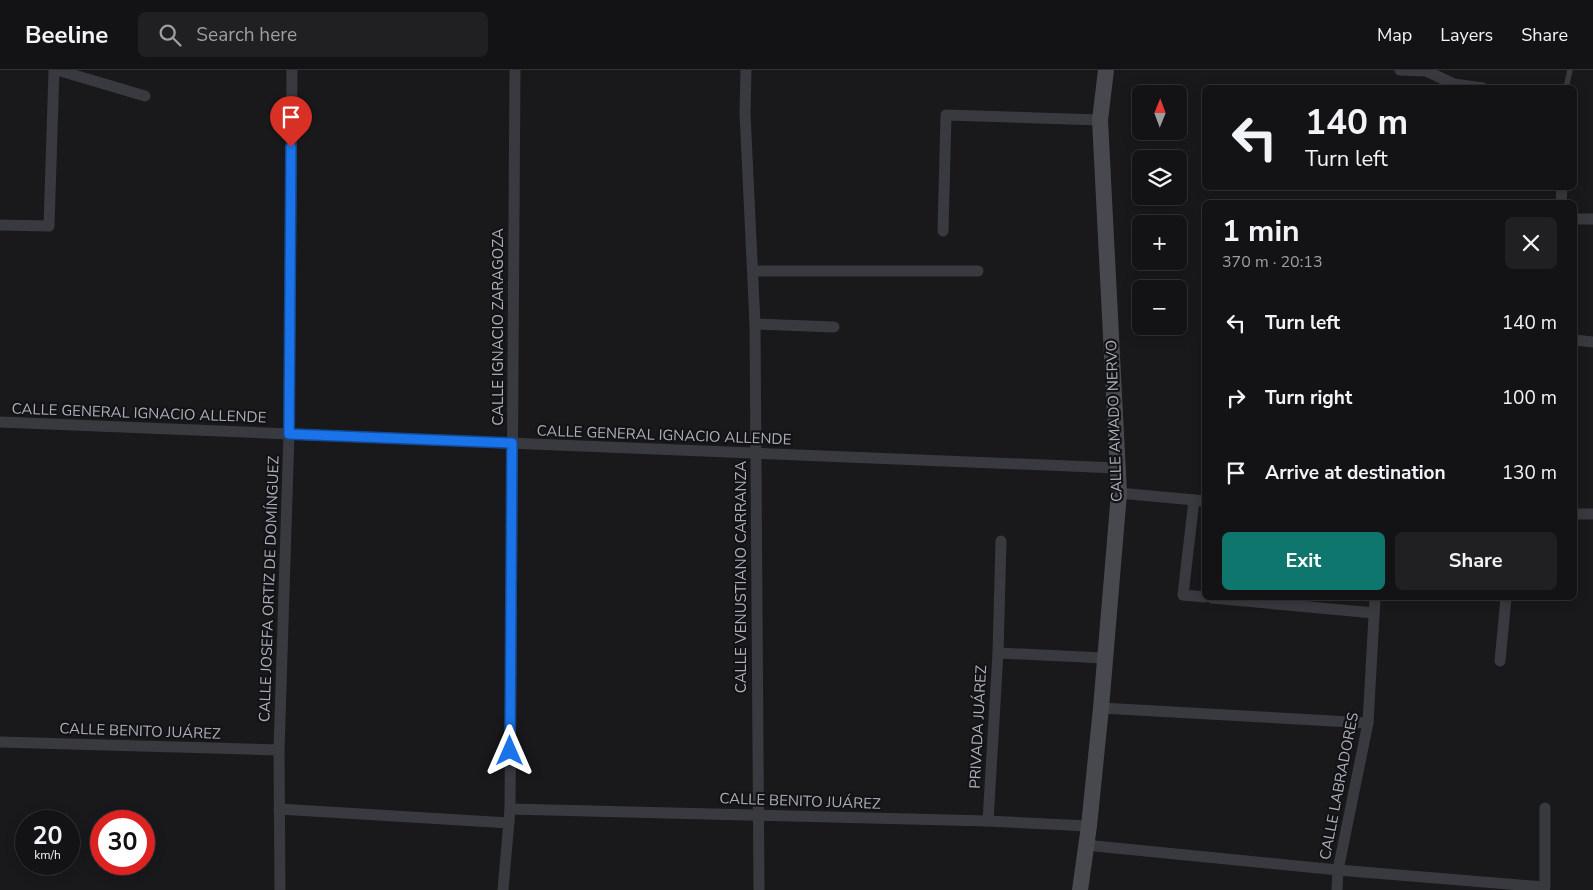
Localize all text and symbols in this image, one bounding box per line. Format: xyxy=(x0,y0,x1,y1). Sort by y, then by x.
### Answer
search box xyxy=(138,12,488,57)
text: Beeline xyxy=(25,19,108,51)
icon: search xyxy=(156,21,184,49)
text: Search here xyxy=(196,22,297,48)
text: Map xyxy=(1377,23,1412,47)
text: Layers xyxy=(1440,23,1493,47)
text: Share xyxy=(1521,23,1568,47)
north arrow xyxy=(1132,85,1188,140)
map controls xyxy=(1132,85,1187,335)
pin xyxy=(270,96,312,147)
text: 140 m xyxy=(1305,99,1408,146)
icon: arrive xyxy=(277,103,305,131)
icon: left xyxy=(1222,105,1287,170)
text: Turn left xyxy=(1305,144,1388,174)
button: layers xyxy=(1132,150,1187,205)
text: 1 min xyxy=(1222,211,1300,252)
button: + xyxy=(1132,215,1187,270)
button: close xyxy=(1505,217,1557,269)
street label: CALLE IGNACIO ZARAGOZA xyxy=(488,228,508,426)
text: 370 m · 20:13 xyxy=(1222,251,1323,273)
button: − xyxy=(1132,280,1187,335)
icon: left xyxy=(1222,309,1250,337)
text: Turn left xyxy=(1265,310,1340,336)
text: 140 m xyxy=(1502,310,1557,336)
street label: CALLE AMADO NERVO xyxy=(1101,340,1127,502)
icon: right xyxy=(1222,384,1250,412)
text: Turn right xyxy=(1265,385,1352,411)
text: 100 m xyxy=(1502,385,1557,411)
street label: CALLE GENERAL IGNACIO ALLENDE xyxy=(11,399,267,427)
street label: CALLE GENERAL IGNACIO ALLENDE xyxy=(536,421,792,449)
street label: CALLE JOSEFA ORTIZ DE DOMÍNGUEZ xyxy=(254,455,284,723)
icon: arrive xyxy=(1222,459,1250,487)
text: Arrive at destination xyxy=(1265,460,1446,486)
text: 130 m xyxy=(1502,460,1557,486)
street label: CALLE VENUSTIANO CARRANZA xyxy=(731,461,751,693)
button: Exit xyxy=(1222,532,1385,590)
button: Share xyxy=(1395,532,1557,590)
street label: PRIVADA JUÁREZ xyxy=(965,664,991,789)
street label: CALLE LABRADORES xyxy=(1315,711,1363,861)
street label: CALLE BENITO JUÁREZ xyxy=(59,718,221,744)
position arrow xyxy=(483,724,535,776)
street label: CALLE BENITO JUÁREZ xyxy=(719,788,881,814)
speed limit sign: 30 xyxy=(90,810,155,875)
text: 20 xyxy=(32,819,63,853)
text: km/h xyxy=(34,847,61,863)

